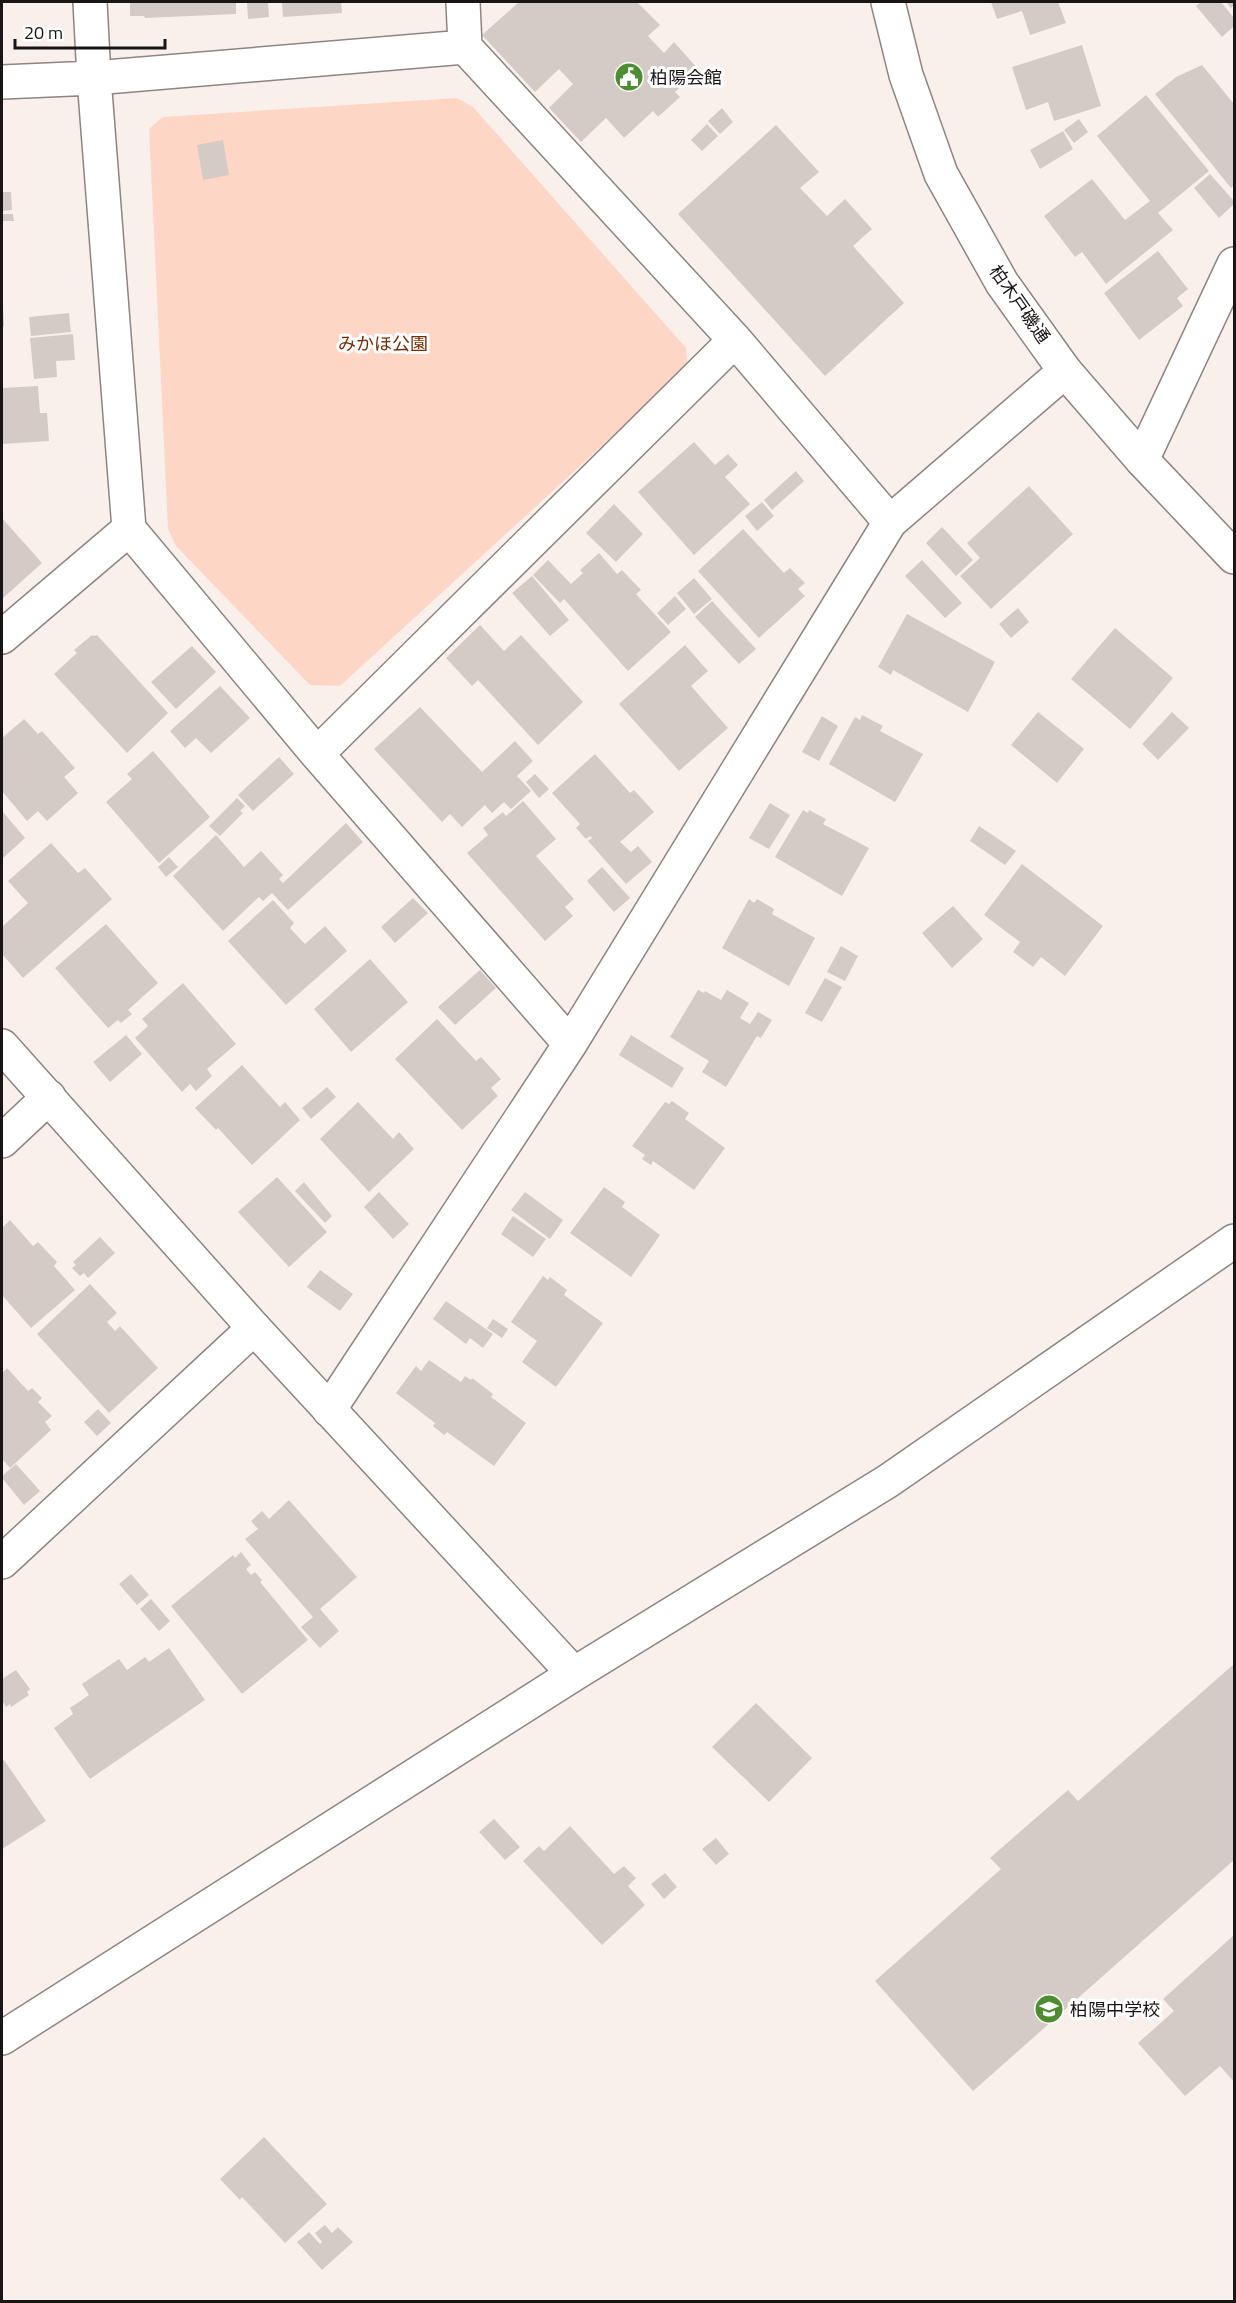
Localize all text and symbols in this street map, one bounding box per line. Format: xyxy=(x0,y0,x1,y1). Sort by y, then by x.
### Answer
scale bar xyxy=(15,12,165,50)
text: 20 m xyxy=(24,19,63,46)
public building icon: 柏陽会館 xyxy=(613,61,645,93)
place label: 柏陽会館 xyxy=(650,64,722,91)
street label: 柏木戸磯通 xyxy=(983,259,1057,349)
park label: みかほ公園 xyxy=(338,330,428,357)
school or university icon: 柏陽中学校 xyxy=(1033,1993,1065,2025)
place label: 柏陽中学校 xyxy=(1070,1996,1160,2023)

